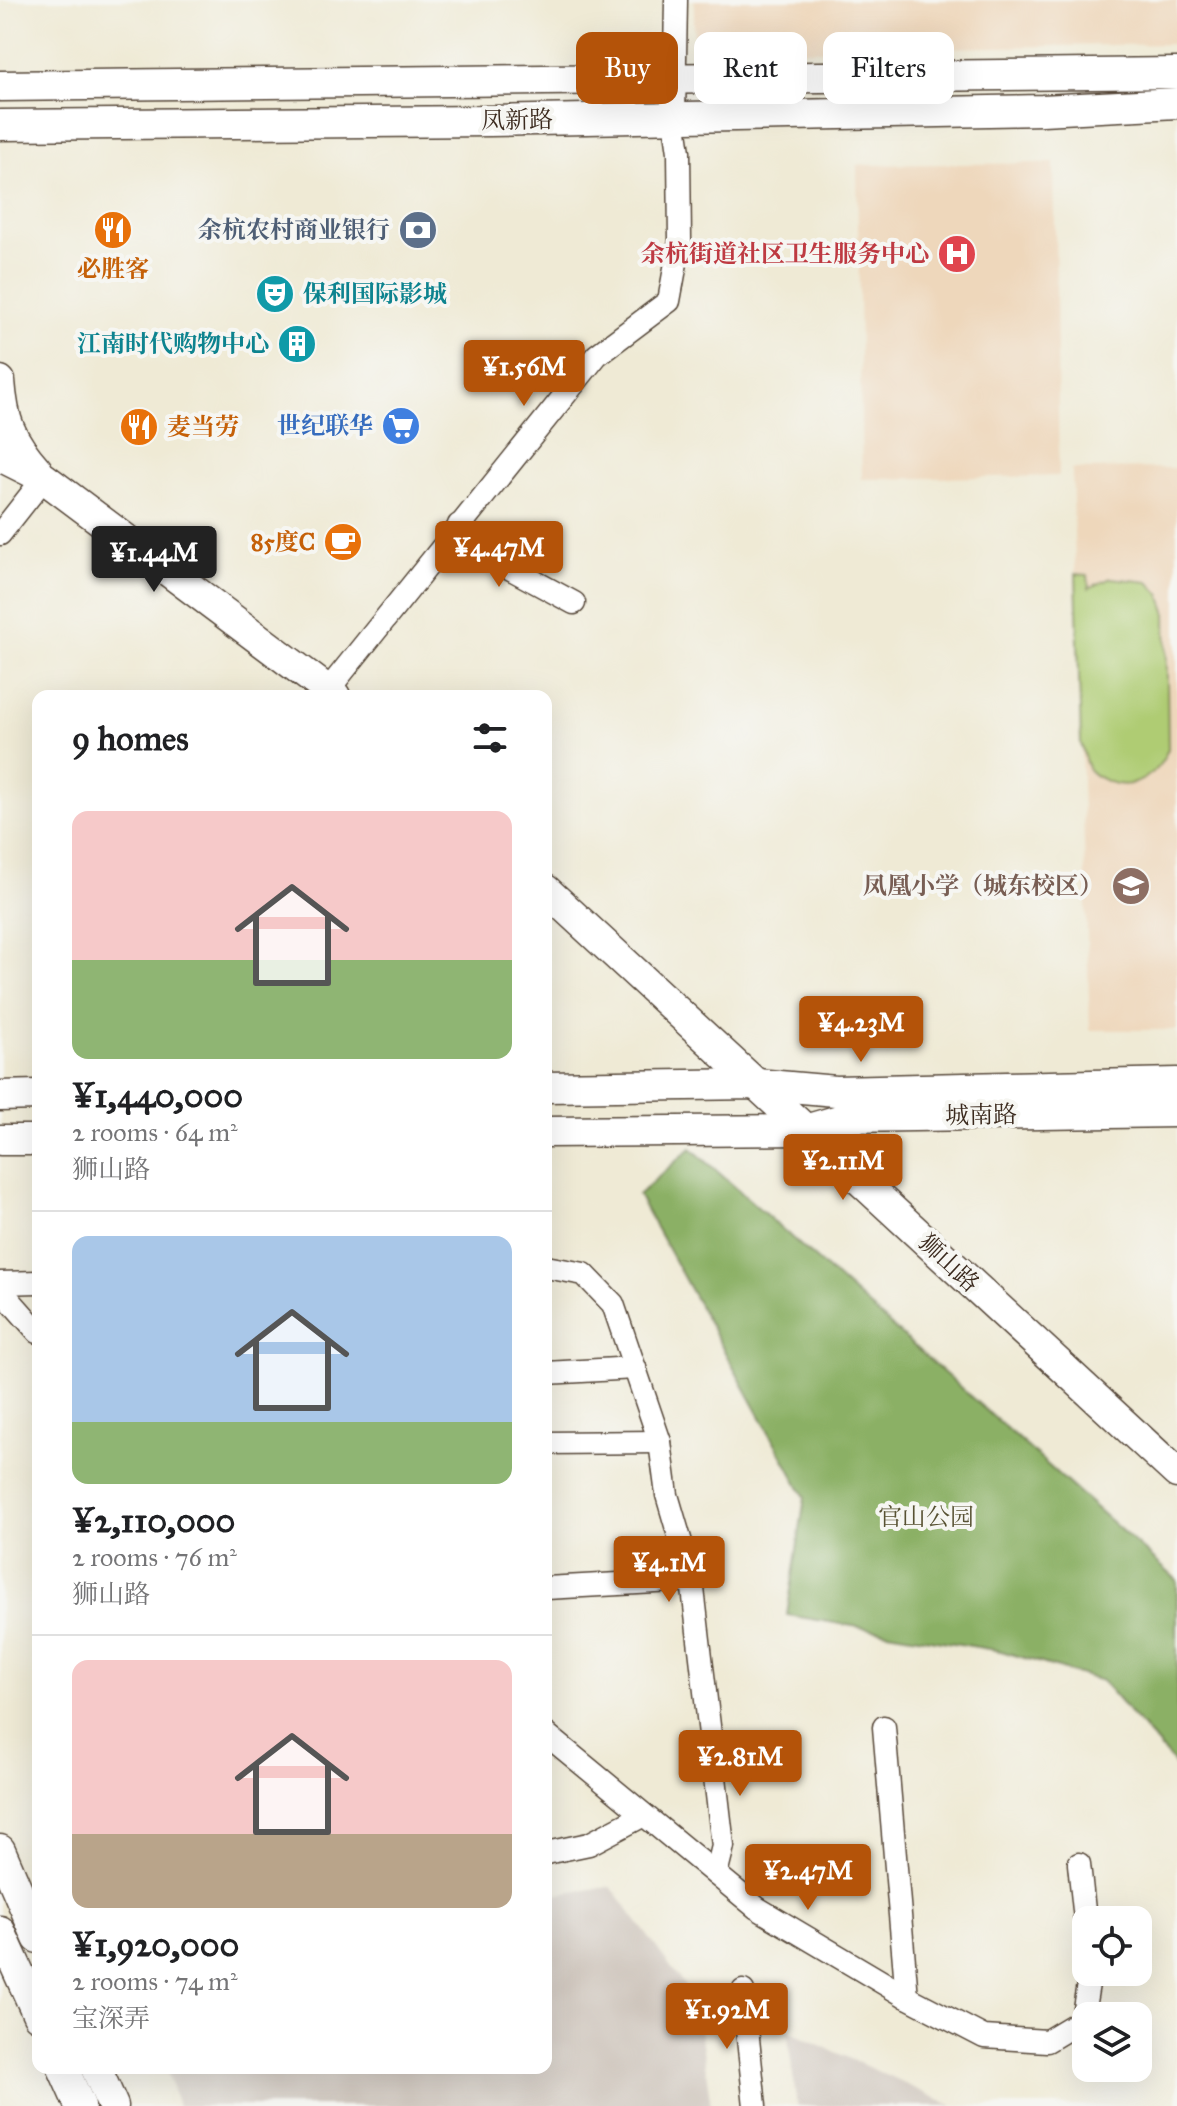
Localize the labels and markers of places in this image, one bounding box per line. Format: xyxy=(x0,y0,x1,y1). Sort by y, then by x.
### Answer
restaurant icon: 必胜客 xyxy=(92,209,134,251)
bank icon: 余杭农村商业银行 xyxy=(397,209,439,251)
place label: 余杭农村商业银行 xyxy=(198,215,390,245)
hospital icon: 余杭街道社区卫生服务中心 xyxy=(936,233,978,275)
place label: 余杭街道社区卫生服务中心 xyxy=(641,239,929,269)
place label: 必胜客 xyxy=(77,254,149,284)
theatre icon: 保利国际影城 xyxy=(254,273,296,315)
place label: 保利国际影城 xyxy=(303,279,447,309)
building icon: 江南时代购物中心 xyxy=(276,323,318,365)
place label: 江南时代购物中心 xyxy=(77,329,269,359)
pin: ¥1.56M xyxy=(459,340,589,408)
supermarket icon: 世纪联华 xyxy=(380,405,422,447)
restaurant icon: 麦当劳 xyxy=(118,406,160,448)
place label: 世纪联华 xyxy=(277,411,373,441)
place label: 麦当劳 xyxy=(167,412,239,442)
cafe icon: 85度C xyxy=(322,521,364,563)
pin: ¥4.47M xyxy=(434,521,564,589)
pin: ¥1.44M xyxy=(89,526,219,594)
place label: 85度C xyxy=(251,527,315,557)
school or university icon: 凤凰小学（城东校区） xyxy=(1110,865,1152,907)
place label: 凤凰小学（城东校区） xyxy=(863,871,1103,901)
pin: ¥4.23M xyxy=(796,996,926,1064)
pin: ¥2.11M xyxy=(778,1134,908,1202)
pin: ¥4.1M xyxy=(613,1536,725,1604)
pin: ¥2.81M xyxy=(675,1730,805,1798)
pin: ¥2.47M xyxy=(743,1844,873,1912)
pin: ¥1.92M xyxy=(662,1983,792,2051)

